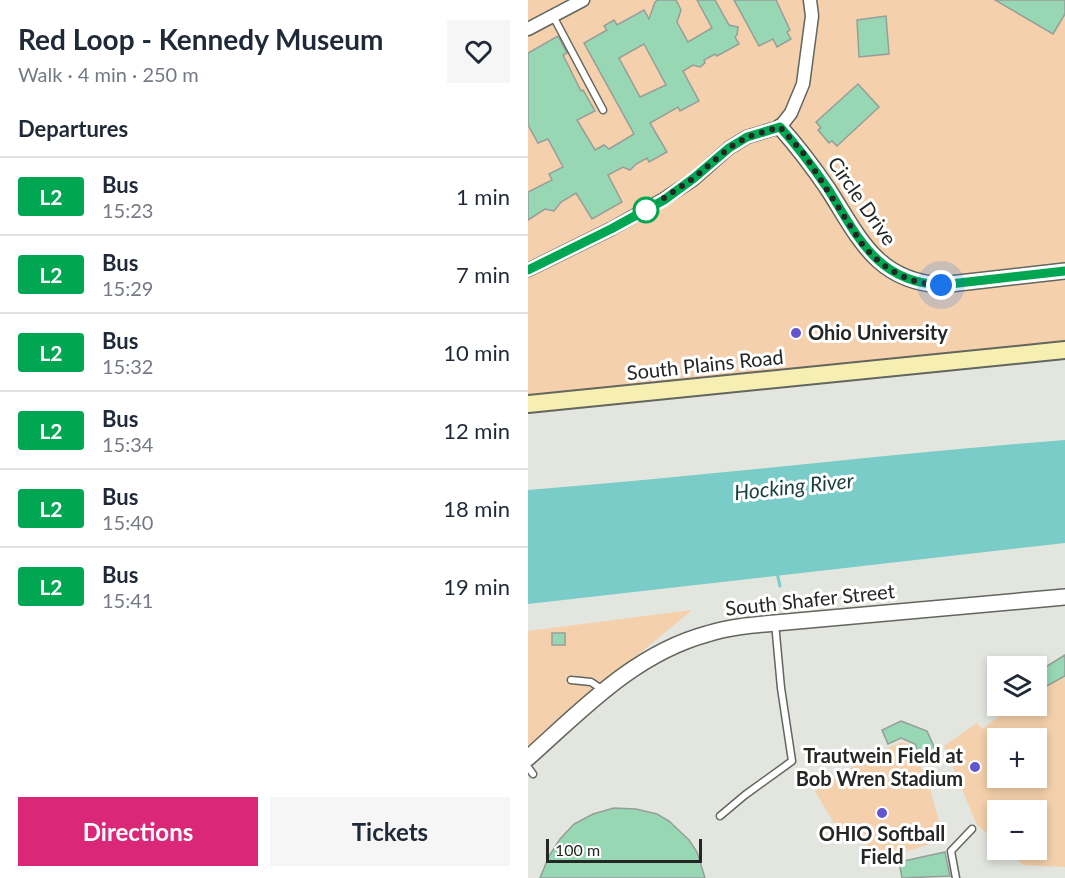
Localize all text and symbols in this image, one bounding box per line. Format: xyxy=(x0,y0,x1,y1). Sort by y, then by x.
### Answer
button: heart xyxy=(447,20,510,83)
text: Red Loop - Kennedy Museum xyxy=(18,22,384,56)
text: Walk · 4 min · 250 m xyxy=(18,62,199,86)
text: Departures xyxy=(18,115,128,142)
street label: Circle Drive xyxy=(824,151,902,249)
text: Bus xyxy=(102,171,138,198)
text: 1 min xyxy=(456,183,510,210)
text: L2 xyxy=(39,184,63,209)
unlabelled marker xyxy=(633,197,659,223)
text: 15:23 xyxy=(102,198,153,222)
text: Bus xyxy=(102,249,138,276)
text: 7 min xyxy=(456,261,510,288)
text: L2 xyxy=(39,262,63,287)
your location xyxy=(926,270,956,300)
text: 15:29 xyxy=(102,276,153,300)
place label: Ohio University xyxy=(808,320,948,344)
marker: Ohio University xyxy=(789,326,803,340)
text: Bus xyxy=(102,327,138,354)
text: 10 min xyxy=(443,339,510,366)
text: L2 xyxy=(39,340,63,365)
street label: South Plains Road xyxy=(625,344,784,384)
text: 15:32 xyxy=(102,354,153,378)
text: Bus xyxy=(102,405,138,432)
text: 12 min xyxy=(443,417,510,444)
text: L2 xyxy=(39,418,63,443)
text: 15:34 xyxy=(102,432,153,456)
water label: Hocking River xyxy=(733,467,856,504)
text: Bus xyxy=(102,483,138,510)
text: 18 min xyxy=(443,495,510,522)
text: L2 xyxy=(39,496,63,521)
text: 15:40 xyxy=(102,510,153,534)
text: Bus xyxy=(102,561,138,588)
text: 19 min xyxy=(443,573,510,600)
text: L2 xyxy=(39,574,63,599)
street label: South Shafer Street xyxy=(724,578,896,620)
text: 15:41 xyxy=(102,588,153,612)
map controls xyxy=(987,656,1047,860)
button: layers xyxy=(987,656,1047,716)
button: + xyxy=(987,728,1047,788)
place label: Trautwein Field at Bob Wren Stadium xyxy=(796,743,964,790)
marker: Trautwein Field at Bob Wren Stadium xyxy=(968,760,982,774)
button: Directions xyxy=(18,797,258,866)
button: Tickets xyxy=(270,797,510,866)
button: − xyxy=(987,800,1047,860)
marker: OHIO Softball Field xyxy=(875,806,889,820)
place label: OHIO Softball Field xyxy=(819,821,945,868)
scale bar xyxy=(546,836,702,864)
text: 100 m xyxy=(555,840,600,859)

